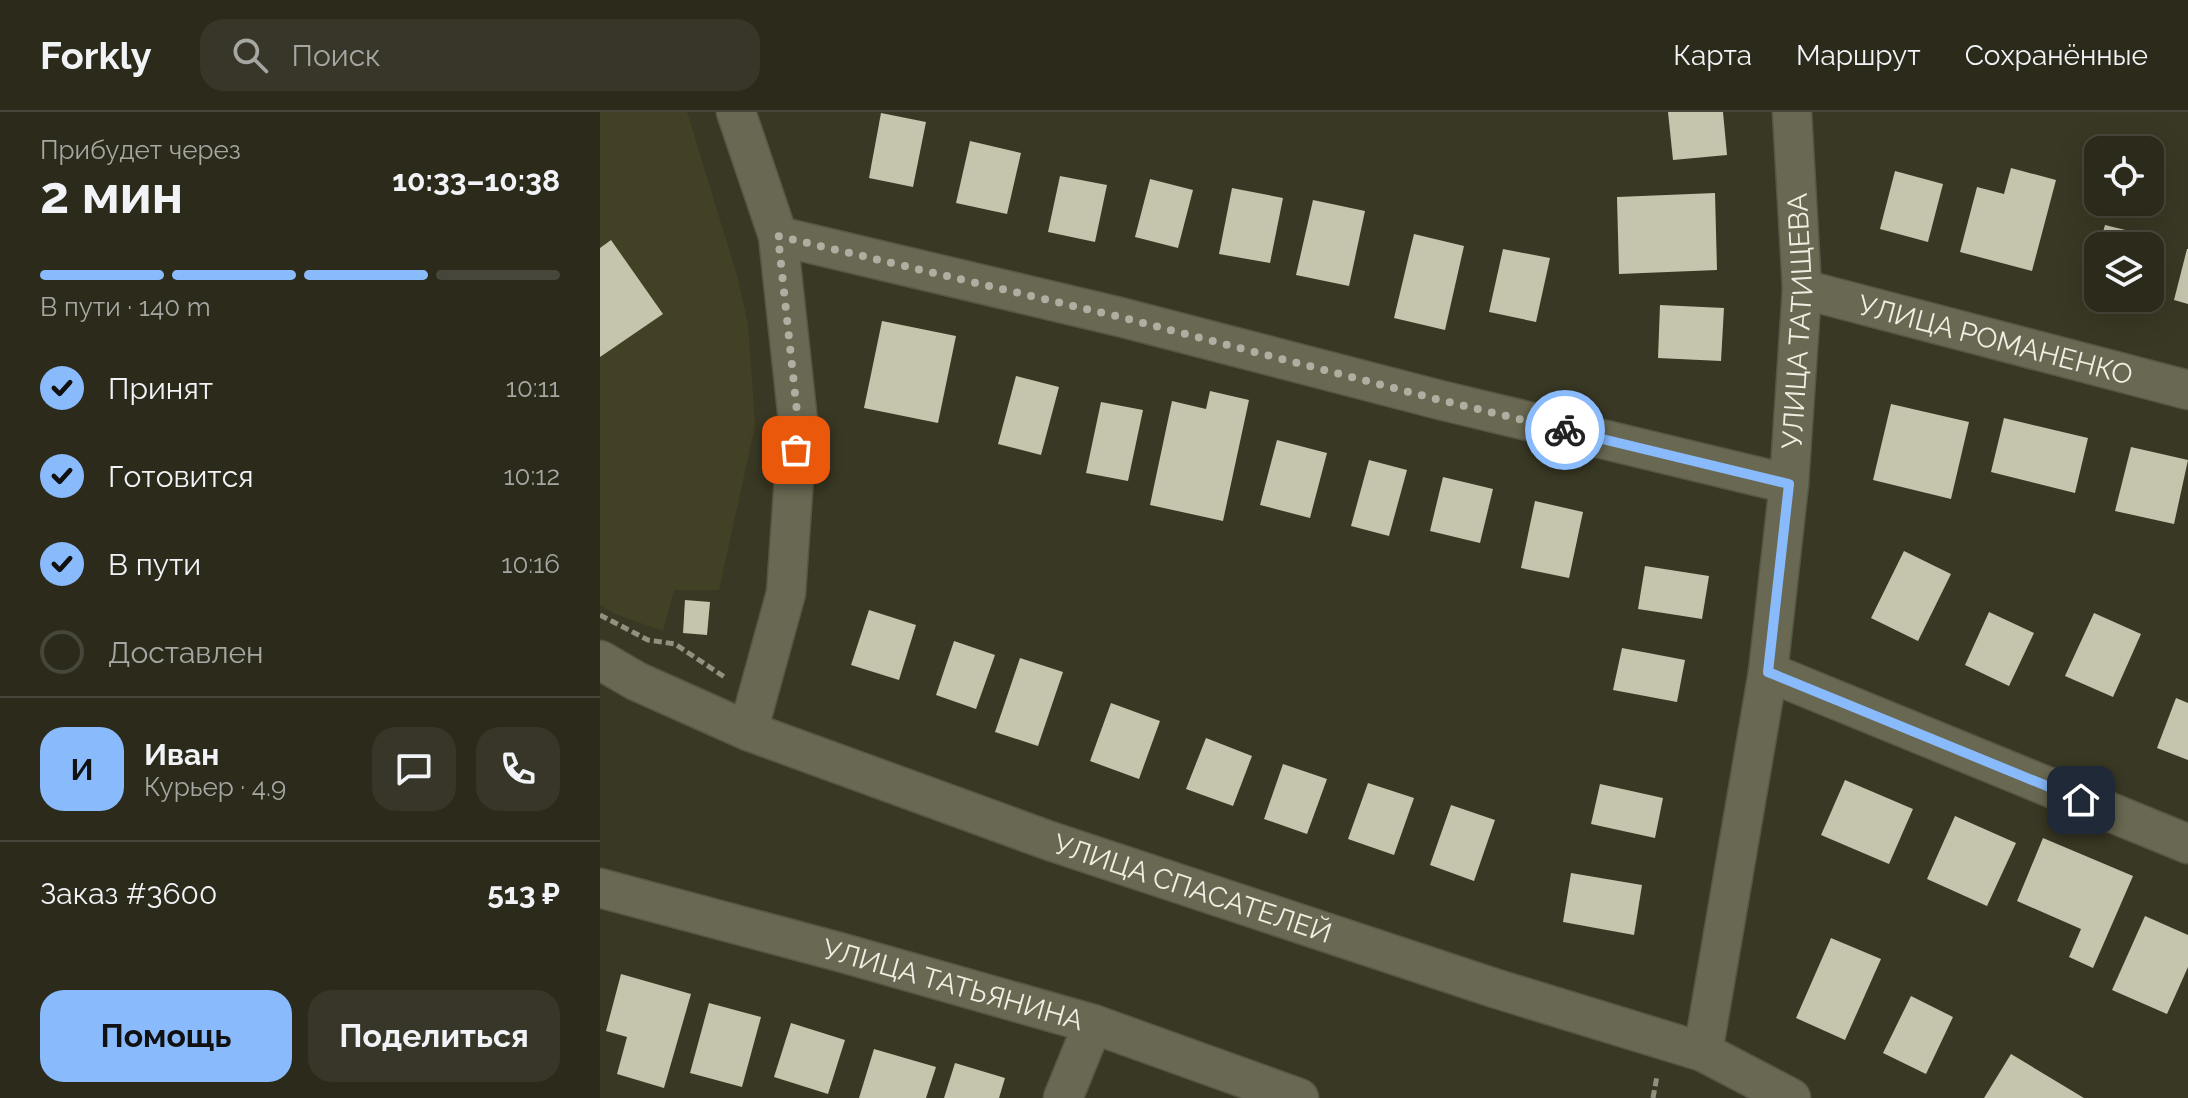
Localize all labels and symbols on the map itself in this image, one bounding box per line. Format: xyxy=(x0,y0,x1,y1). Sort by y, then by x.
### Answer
street label: УЛИЦА ТАТИЩЕВА xyxy=(1775,192,1819,450)
street label: УЛИЦА РОМАНЕНКО xyxy=(1854,288,2136,392)
courier xyxy=(1525,390,1605,470)
pin xyxy=(762,416,830,484)
pin xyxy=(2047,766,2115,834)
street label: УЛИЦА СПАСАТЕЛЕЙ xyxy=(1049,827,1336,950)
street label: УЛИЦА ТАТЬЯНИНА xyxy=(819,932,1087,1037)

